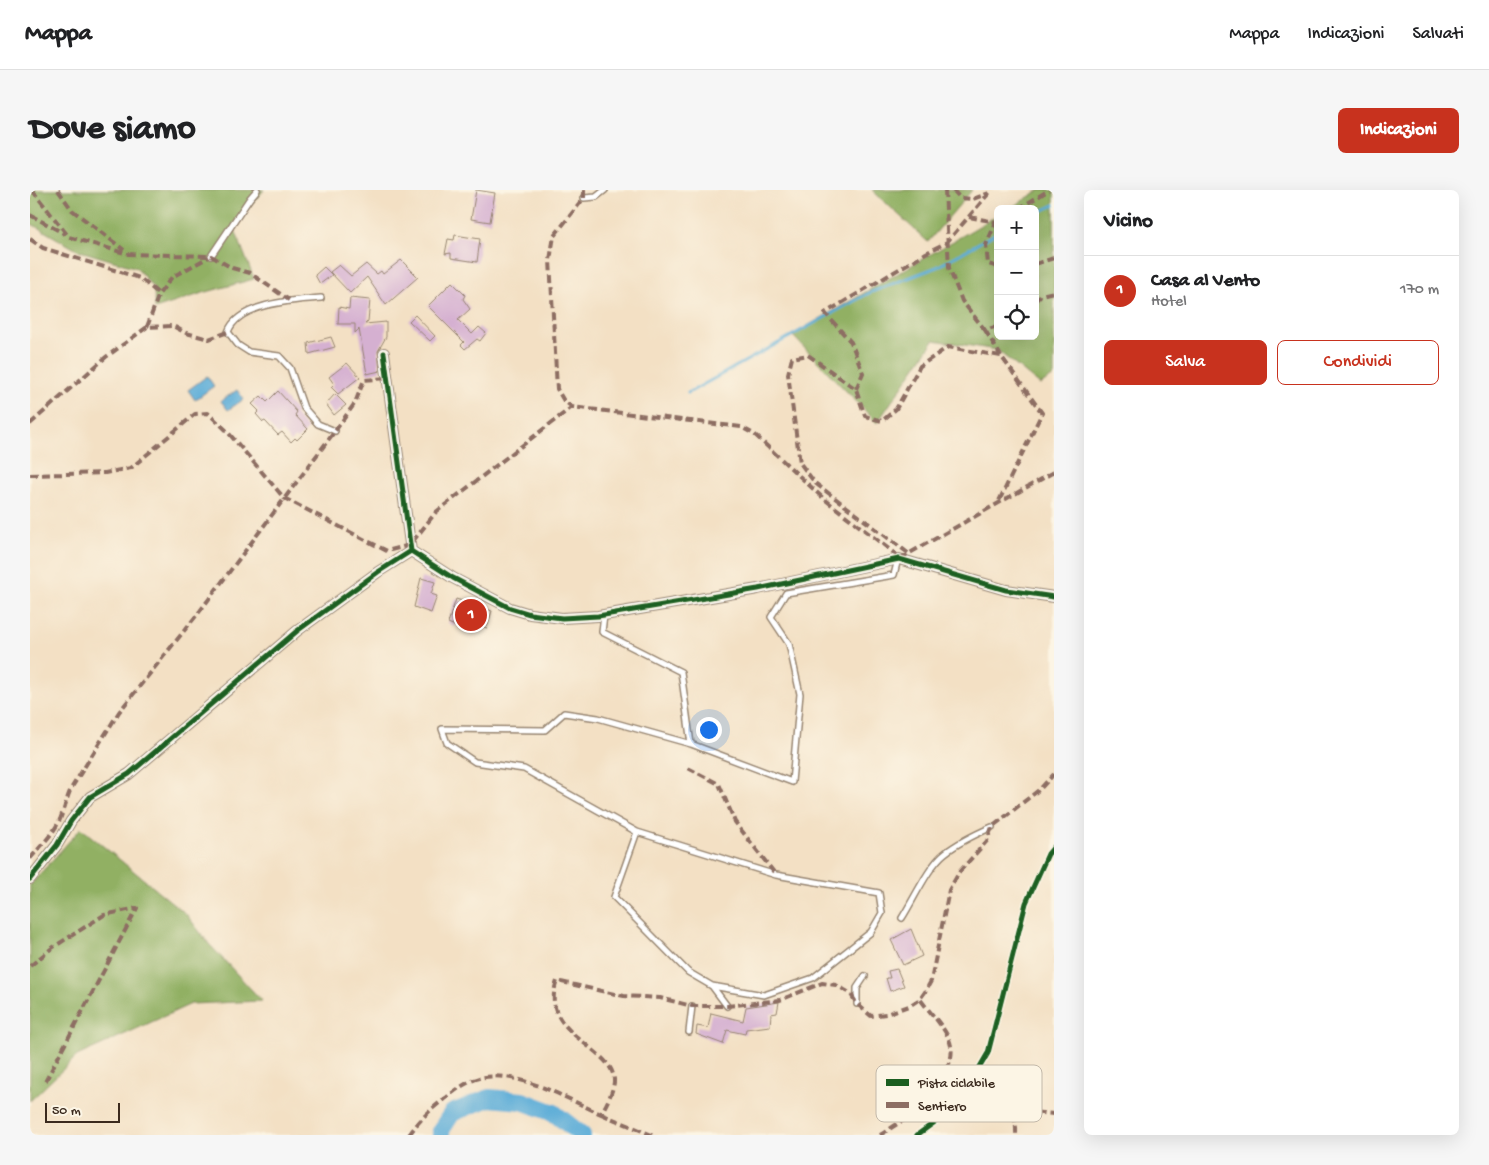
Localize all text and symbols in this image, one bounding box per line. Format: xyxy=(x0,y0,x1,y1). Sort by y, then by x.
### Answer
text: Mappa xyxy=(25,20,92,49)
text: Mappa xyxy=(1229,24,1279,45)
text: Indicazioni xyxy=(1307,24,1385,45)
text: Salvati xyxy=(1413,24,1464,45)
button: Indicazioni xyxy=(1338,108,1459,153)
text: Dove siamo xyxy=(30,110,196,151)
map controls xyxy=(994,205,1039,340)
button: + xyxy=(994,205,1039,250)
text: Vicino xyxy=(1104,210,1153,235)
button: − xyxy=(994,250,1039,295)
text: Casa al Vento xyxy=(1151,270,1260,293)
text: 1 xyxy=(1117,281,1123,300)
text: 170 m xyxy=(1400,281,1439,300)
text: Hotel xyxy=(1151,293,1187,312)
button: locate xyxy=(994,295,1039,340)
button: Salva xyxy=(1104,340,1267,385)
button: Condividi xyxy=(1277,340,1439,385)
pin: 1 xyxy=(455,596,487,634)
your location xyxy=(696,717,722,743)
legend xyxy=(876,1065,1042,1122)
text: Pista ciclabile xyxy=(917,1076,996,1093)
text: Sentiero xyxy=(918,1099,967,1116)
scale bar xyxy=(45,1100,120,1123)
text: 50 m xyxy=(52,1103,81,1120)

